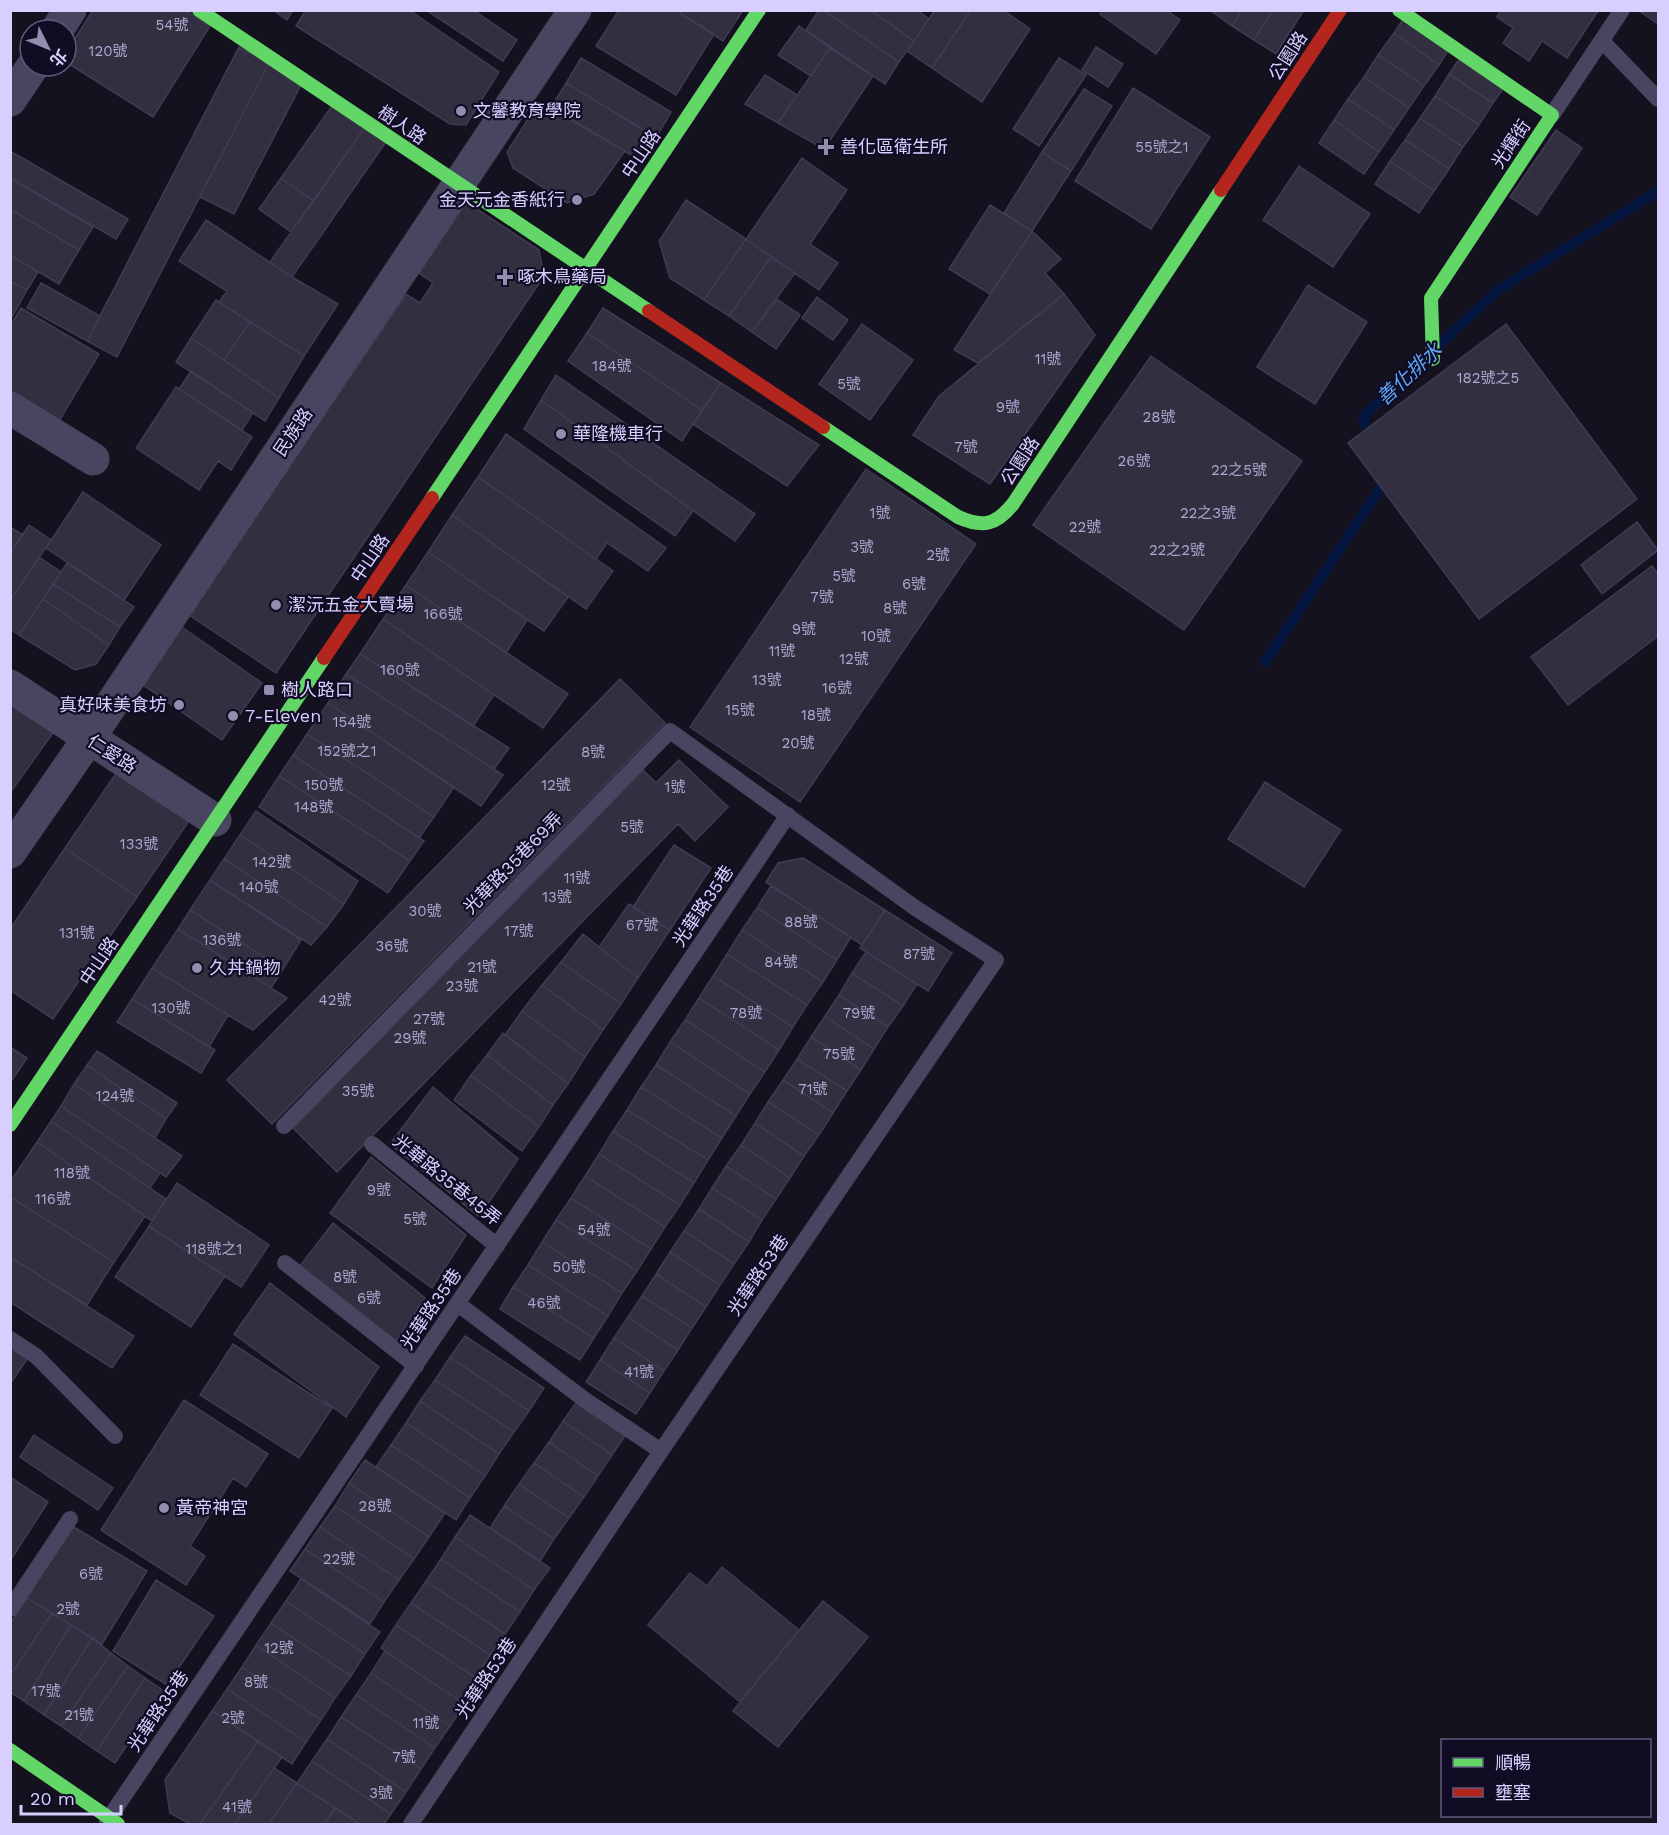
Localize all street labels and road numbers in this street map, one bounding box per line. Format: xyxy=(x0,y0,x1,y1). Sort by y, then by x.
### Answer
street label: 公園路 xyxy=(1264,27,1311,84)
street label: 樹人路 xyxy=(374,101,431,148)
street label: 光輝街 xyxy=(1487,115,1534,172)
street label: 中山路 xyxy=(617,125,664,182)
street label: 民族路 xyxy=(269,403,316,460)
street label: 公園路 xyxy=(996,432,1043,489)
street label: 中山路 xyxy=(346,529,393,586)
street label: 仁愛路 xyxy=(84,730,141,777)
street label: 光華路35巷69弄 xyxy=(459,808,566,918)
street label: 光華路35巷 xyxy=(668,861,737,950)
street label: 中山路 xyxy=(75,932,122,989)
street label: 光華路35巷45弄 xyxy=(389,1130,505,1229)
street label: 光華路53巷 xyxy=(723,1230,792,1319)
street label: 光華路35巷 xyxy=(396,1264,465,1353)
street label: 光華路53巷 xyxy=(451,1633,520,1722)
street label: 光華路35巷 xyxy=(123,1666,192,1755)

